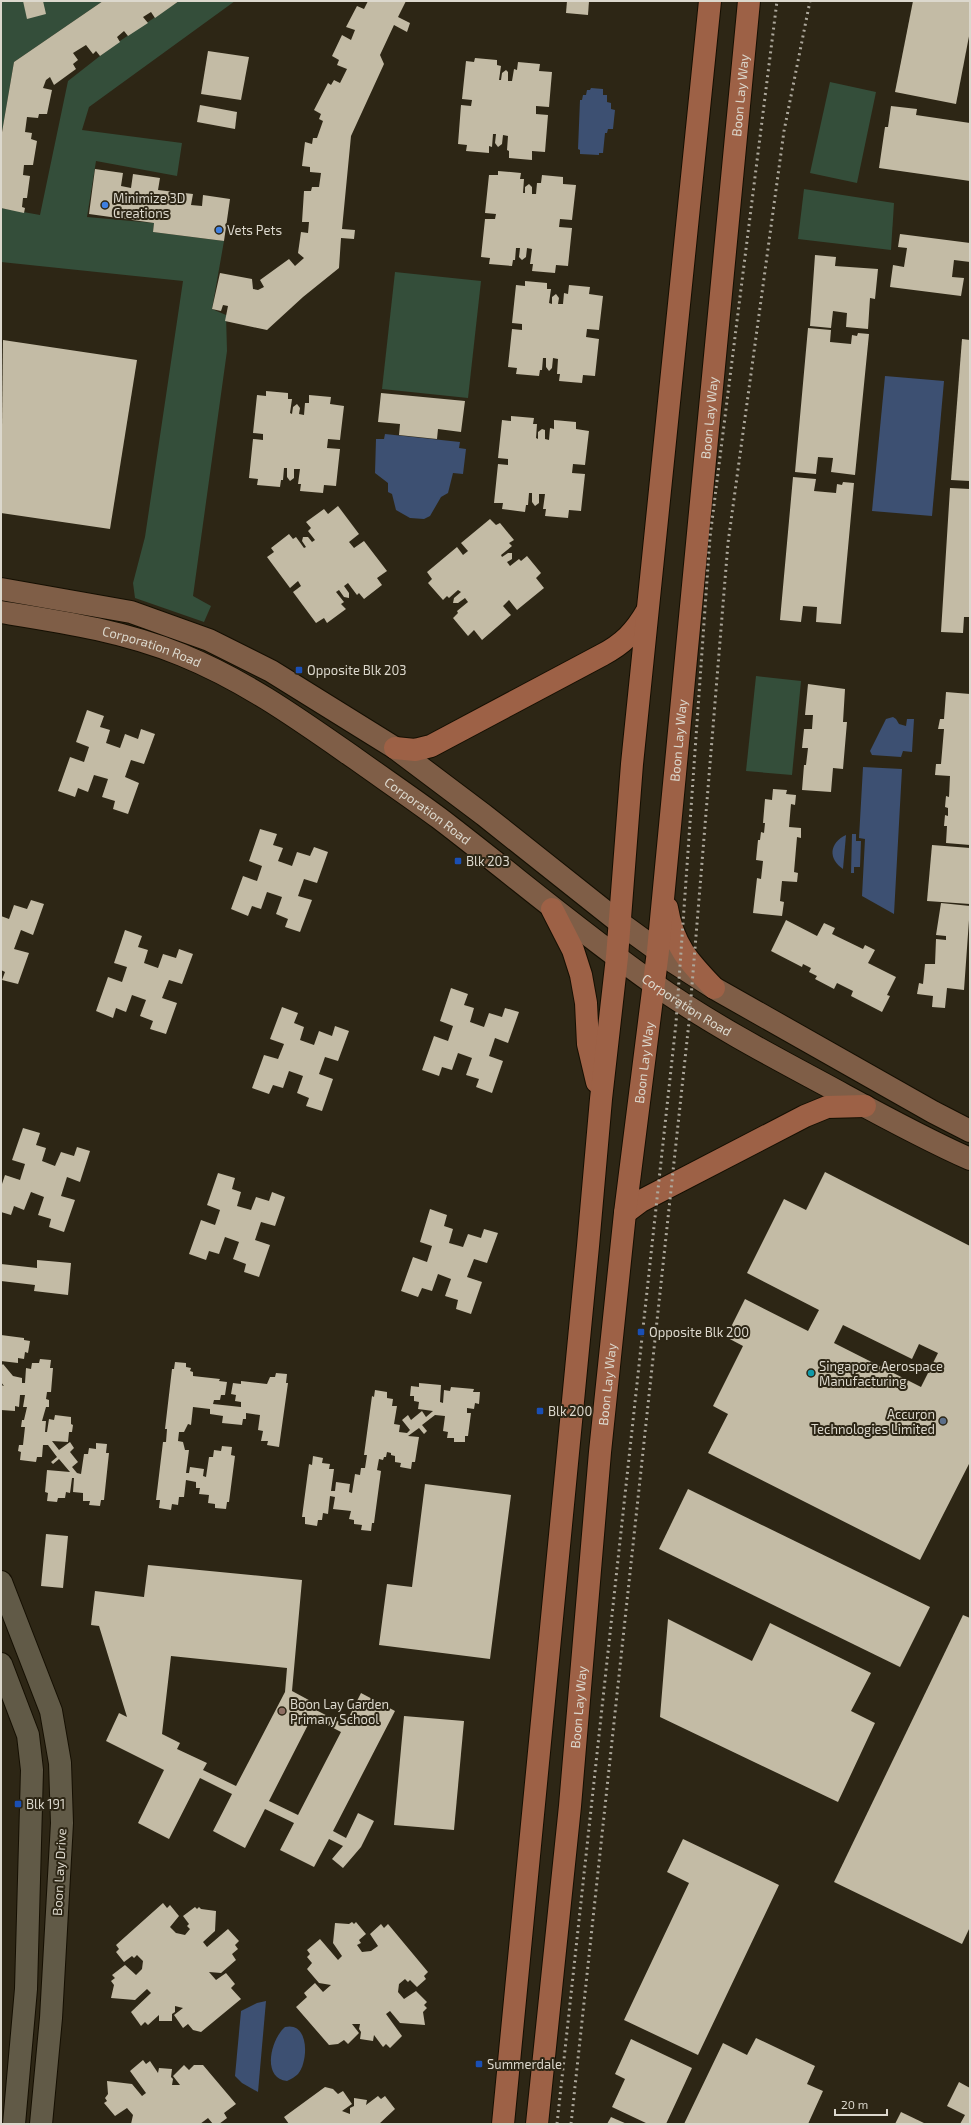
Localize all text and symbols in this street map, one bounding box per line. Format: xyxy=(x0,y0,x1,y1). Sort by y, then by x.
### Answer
street label: Boon Lay Way xyxy=(728,53,752,137)
place label: Minimize 3D Creations xyxy=(113,190,185,221)
marker: Minimize 3D Creations xyxy=(100,200,110,210)
place label: Vets Pets xyxy=(227,222,282,238)
marker: Vets Pets xyxy=(214,225,224,235)
street label: Boon Lay Way xyxy=(697,376,721,460)
street label: Corporation Road xyxy=(101,623,204,670)
place label: Opposite Blk 203 xyxy=(307,662,407,678)
marker: Opposite Blk 203 xyxy=(294,665,304,675)
street label: Boon Lay Way xyxy=(666,698,690,782)
street label: Corporation Road xyxy=(381,774,474,848)
place label: Blk 203 xyxy=(466,853,510,869)
marker: Blk 203 xyxy=(453,856,463,866)
street label: Corporation Road xyxy=(639,970,734,1039)
street label: Boon Lay Way xyxy=(631,1020,657,1104)
place label: Opposite Blk 200 xyxy=(649,1324,749,1340)
marker: Opposite Blk 200 xyxy=(636,1327,646,1337)
street label: Boon Lay Way xyxy=(595,1342,619,1426)
place label: Singapore Aerospace Manufacturing xyxy=(819,1358,943,1389)
marker: Singapore Aerospace Manufacturing xyxy=(806,1368,816,1378)
place label: Blk 200 xyxy=(548,1403,592,1419)
marker: Blk 200 xyxy=(535,1406,545,1416)
place label: Accuron Technologies Limited xyxy=(811,1406,935,1437)
marker: Accuron Technologies Limited xyxy=(938,1416,948,1426)
street label: Boon Lay Way xyxy=(567,1665,590,1749)
place label: Boon Lay Garden Primary School xyxy=(290,1696,389,1727)
marker: Boon Lay Garden Primary School xyxy=(277,1706,287,1716)
place label: Blk 191 xyxy=(26,1796,65,1812)
marker: Blk 191 xyxy=(13,1799,23,1809)
street label: Boon Lay Drive xyxy=(49,1828,69,1916)
place label: Summerdale xyxy=(487,2056,562,2072)
marker: Summerdale xyxy=(474,2059,484,2069)
scale bar xyxy=(835,2091,887,2117)
text: 20 m xyxy=(841,2097,868,2111)

